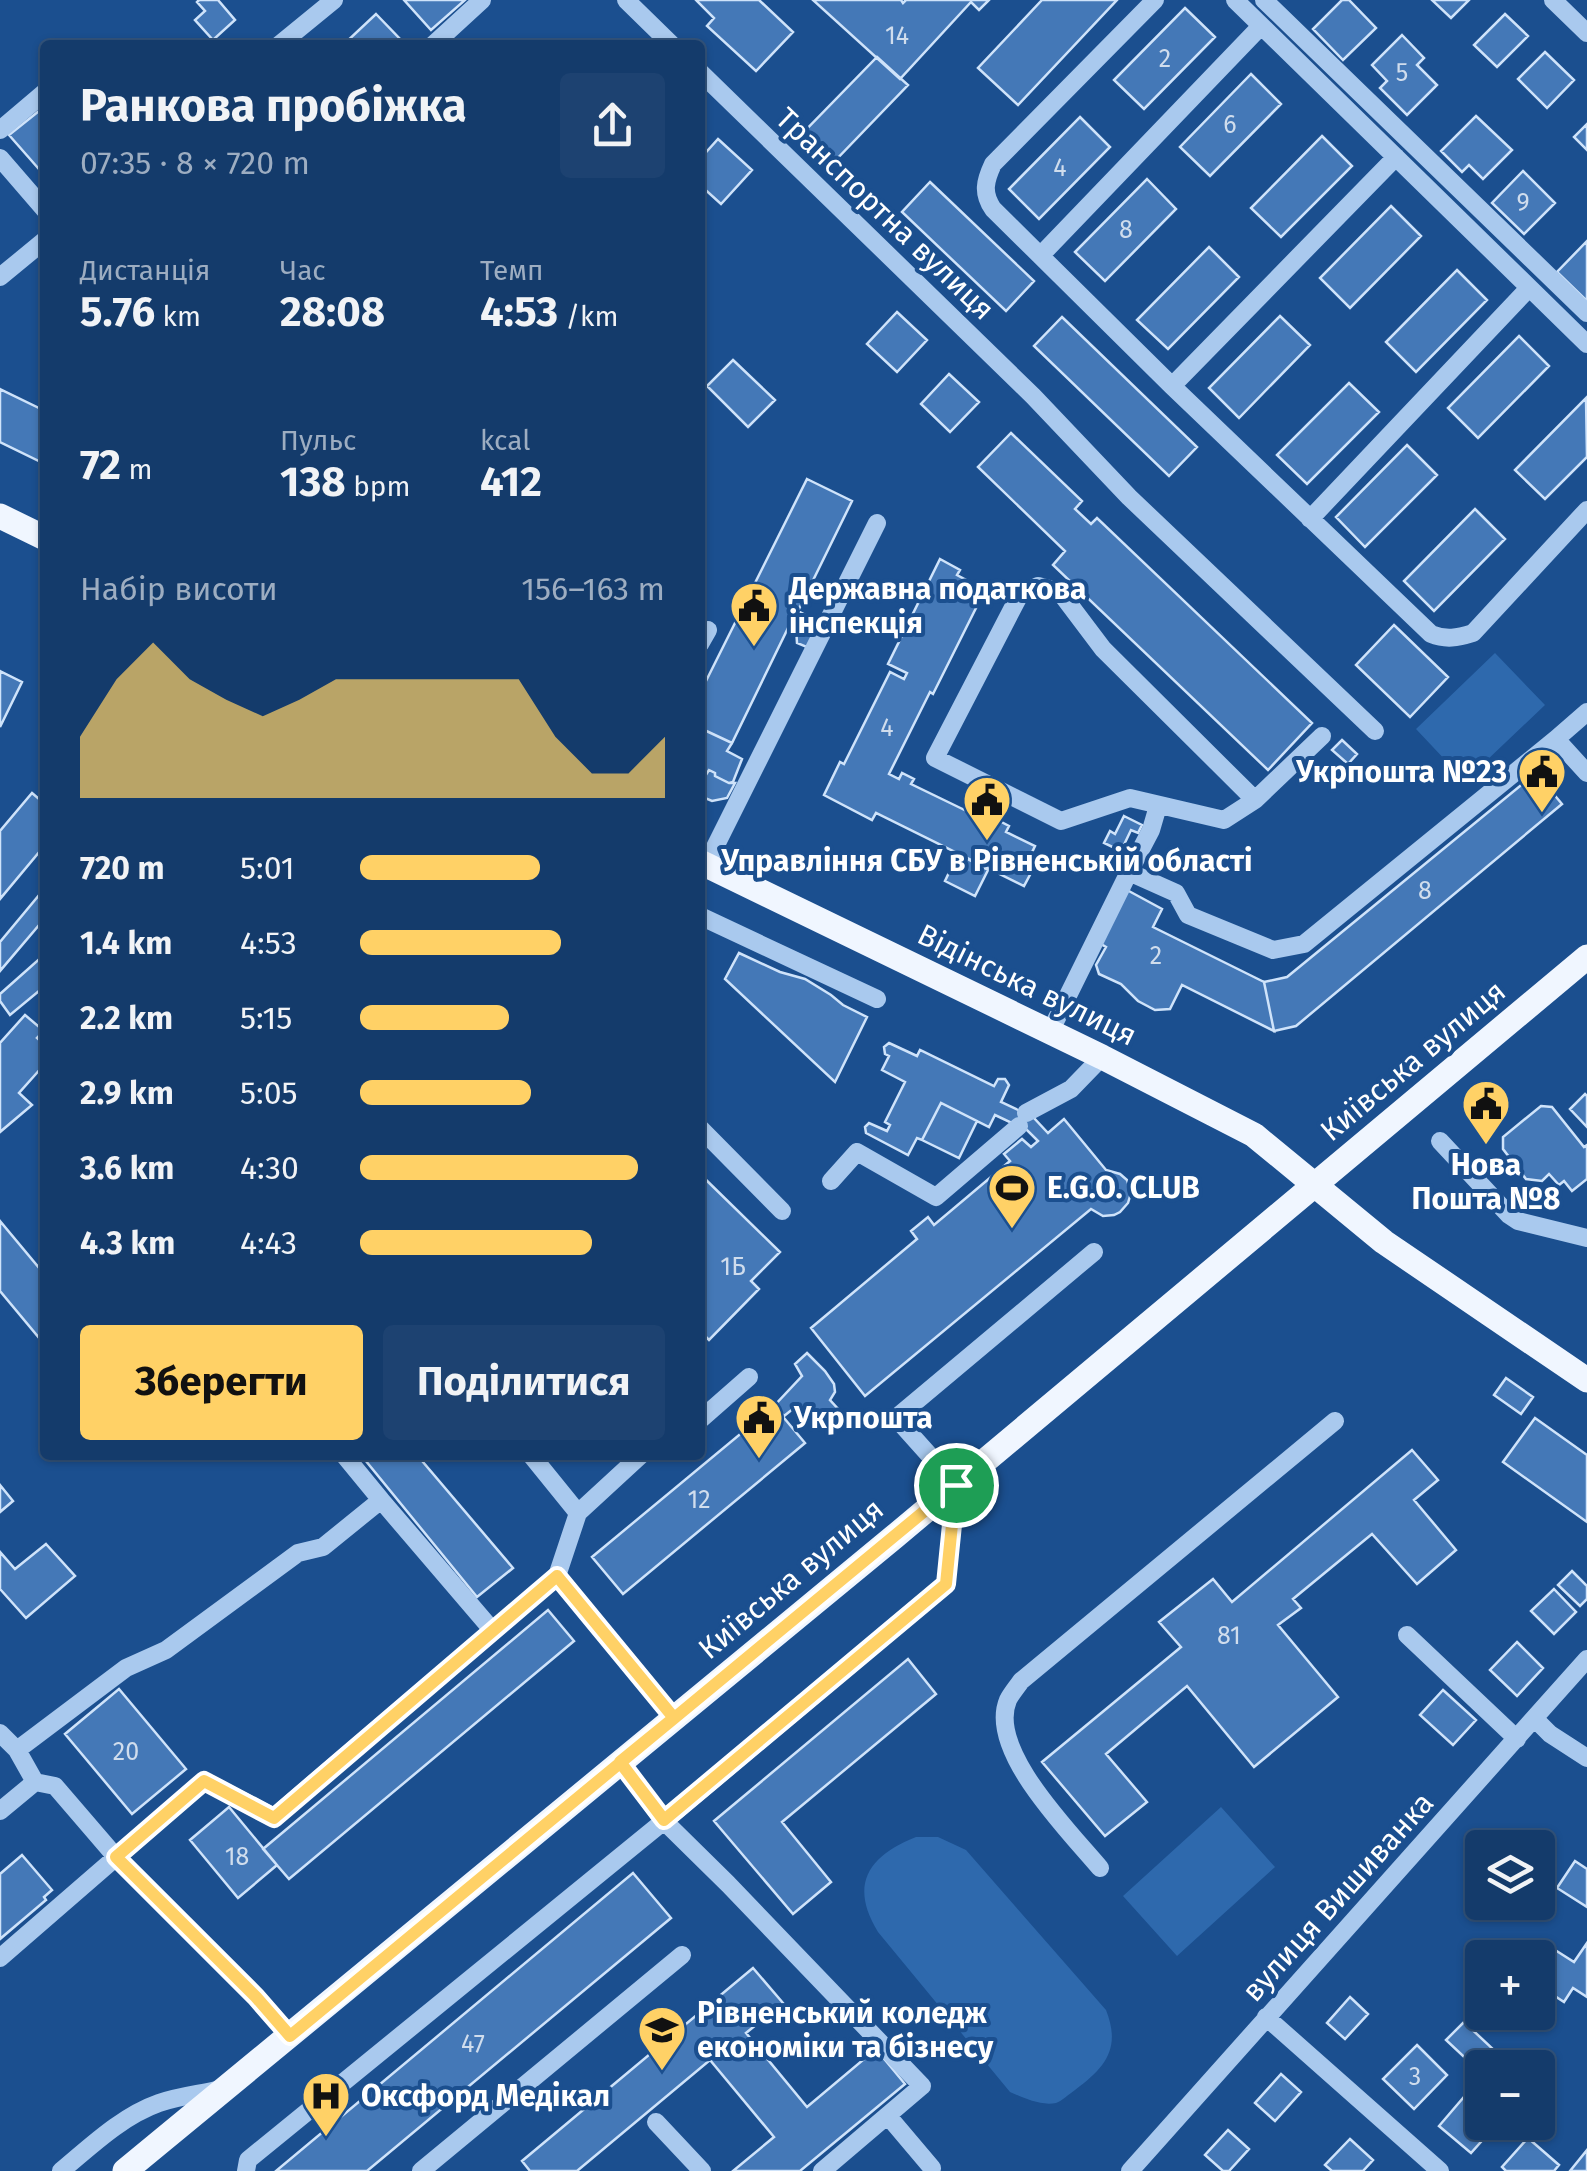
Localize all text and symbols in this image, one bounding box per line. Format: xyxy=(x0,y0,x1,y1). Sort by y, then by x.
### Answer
house number: 14 xyxy=(885,21,909,51)
house number: 2 xyxy=(1159,44,1171,74)
house number: 5 xyxy=(1396,58,1408,88)
button: share xyxy=(560,73,665,178)
text: Ранкова пробіжка xyxy=(80,79,467,133)
street label: Транспортна вулиця xyxy=(768,100,1002,328)
house number: 6 xyxy=(1223,110,1237,140)
text: 07:35 · 8 × 720 m xyxy=(80,144,310,182)
house number: 4 xyxy=(1053,153,1067,183)
house number: 9 xyxy=(1516,188,1530,218)
house number: 8 xyxy=(1119,215,1133,245)
text: Дистанція xyxy=(80,254,210,287)
text: Час xyxy=(280,254,326,287)
text: Темп xyxy=(480,254,544,287)
text: 5.76 xyxy=(80,287,155,337)
text: 28:08 xyxy=(280,287,385,337)
text: 4:53 xyxy=(480,287,558,337)
text: km xyxy=(155,300,201,333)
text: /km xyxy=(558,300,618,333)
text: Пульс xyxy=(280,424,356,457)
text: kcal xyxy=(480,424,530,457)
text: 72 xyxy=(80,440,121,490)
text: m xyxy=(121,453,152,486)
text: 138 xyxy=(280,457,346,507)
text: 412 xyxy=(480,457,542,507)
text: bpm xyxy=(346,470,410,503)
text: Набір висоти xyxy=(80,570,278,608)
text: 156–163 m xyxy=(521,570,665,608)
place label: Державна податкова інспекція xyxy=(788,571,1086,641)
public building icon: Державна податкова інспекція xyxy=(728,580,780,648)
house number: 4 xyxy=(880,713,894,743)
public building icon: Укрпошта №23 xyxy=(1516,746,1568,814)
place label: Укрпошта №23 xyxy=(1295,754,1507,790)
public building icon: Управління СБУ в Рівненській області xyxy=(961,774,1013,842)
place label: Управління СБУ в Рівненській області xyxy=(720,843,1253,879)
text: 720 m xyxy=(80,849,165,887)
text: 5:01 xyxy=(240,849,295,887)
house number: 8 xyxy=(1418,876,1432,906)
street label: Відінська вулиця xyxy=(912,916,1142,1054)
text: 1.4 km xyxy=(80,924,172,962)
text: 4:53 xyxy=(240,924,297,962)
house number: 2 xyxy=(1150,941,1162,971)
street label: Київська вулиця xyxy=(1313,973,1513,1149)
text: 2.2 km xyxy=(80,999,173,1037)
text: 5:15 xyxy=(240,999,292,1037)
text: 2.9 km xyxy=(80,1074,174,1112)
text: 5:05 xyxy=(240,1074,298,1112)
public building icon: Нова Пошта №8 xyxy=(1460,1078,1512,1146)
place label: Нова Пошта №8 xyxy=(1412,1147,1560,1217)
text: 3.6 km xyxy=(80,1149,174,1187)
text: 4:30 xyxy=(240,1149,299,1187)
sports icon: E.G.O. CLUB xyxy=(986,1162,1038,1230)
place label: E.G.O. CLUB xyxy=(1047,1170,1200,1206)
text: 4.3 km xyxy=(80,1224,175,1262)
text: 4:43 xyxy=(240,1224,297,1262)
house number: 1Б xyxy=(720,1252,746,1282)
button: Зберегти xyxy=(80,1325,363,1440)
button: Поділитися xyxy=(383,1325,665,1440)
public building icon: Укрпошта xyxy=(733,1392,785,1460)
place label: Укрпошта xyxy=(793,1400,933,1436)
pin xyxy=(914,1443,999,1528)
icon: arrive xyxy=(929,1458,984,1513)
house number: 12 xyxy=(687,1485,711,1515)
street label: Київська вулиця xyxy=(691,1491,891,1667)
house number: 81 xyxy=(1217,1621,1241,1651)
house number: 20 xyxy=(113,1737,139,1767)
street label: вулиця Вишиванка xyxy=(1235,1785,1441,2009)
map controls xyxy=(1465,1830,1555,2140)
button: layers xyxy=(1465,1830,1555,1920)
house number: 18 xyxy=(225,1842,249,1872)
button: + xyxy=(1465,1940,1555,2030)
place label: Рівненський коледж економіки та бізнесу xyxy=(697,1995,994,2065)
school or university icon: Рівненський коледж економіки та бізнесу xyxy=(636,2004,688,2072)
house number: 47 xyxy=(461,2029,485,2059)
button: − xyxy=(1465,2050,1555,2140)
house number: 3 xyxy=(1409,2062,1421,2092)
hospital icon: Оксфорд Медікал xyxy=(300,2070,352,2138)
place label: Оксфорд Медікал xyxy=(361,2078,610,2114)

